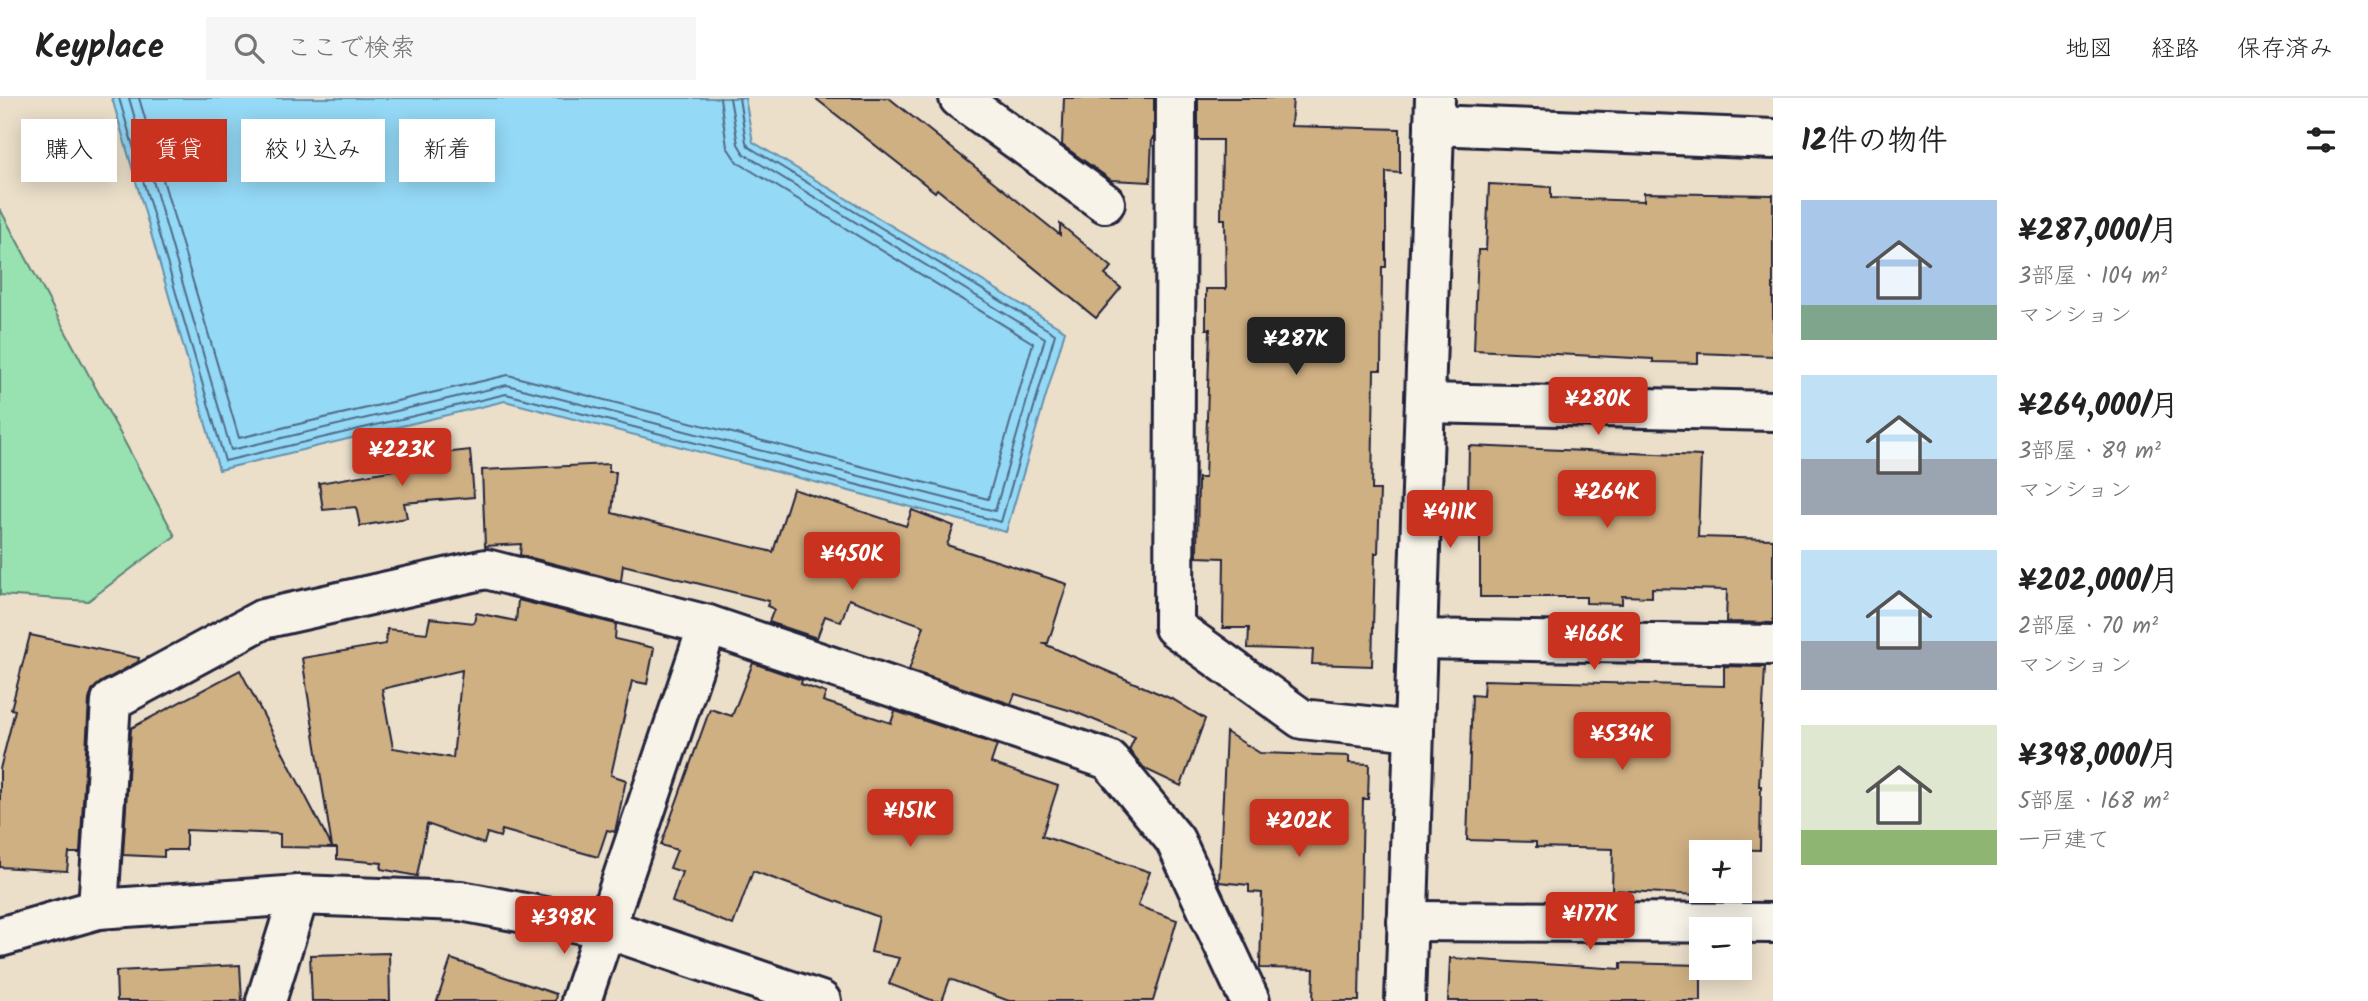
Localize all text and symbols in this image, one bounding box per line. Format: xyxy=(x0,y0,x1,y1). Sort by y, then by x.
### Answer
search box xyxy=(206,17,696,80)
text: Keyplace xyxy=(35,22,164,75)
text: ここで検索 xyxy=(286,28,416,70)
icon: search xyxy=(230,29,268,67)
text: 地図 xyxy=(2065,30,2113,69)
text: 経路 xyxy=(2151,30,2199,69)
text: 保存済み xyxy=(2237,30,2333,69)
text: 12件の物件 xyxy=(1801,118,1948,166)
chip: 購入 xyxy=(21,119,117,182)
chip: 賃貸 xyxy=(131,119,227,182)
chip: 絞り込み xyxy=(241,119,385,182)
chip: 新着 xyxy=(399,119,495,182)
icon: filters xyxy=(2302,121,2340,159)
text: ¥287,000/月 xyxy=(2018,208,2178,256)
icon: home xyxy=(1857,228,1941,312)
text: 3部屋 · 104 m² xyxy=(2018,259,2167,295)
text: マンション xyxy=(2018,298,2132,334)
pin: ¥287K xyxy=(1247,317,1345,377)
text: ¥287K xyxy=(1263,322,1329,358)
pin: ¥280K xyxy=(1549,378,1647,437)
text: ¥280K xyxy=(1565,382,1631,418)
text: ¥264,000/月 xyxy=(2018,383,2179,431)
icon: home xyxy=(1857,403,1941,487)
pin: ¥223K xyxy=(353,428,451,488)
text: ¥223K xyxy=(368,433,436,469)
text: 3部屋 · 89 m² xyxy=(2018,434,2161,470)
pin: ¥264K xyxy=(1558,470,1656,530)
text: マンション xyxy=(2018,473,2132,509)
text: ¥264K xyxy=(1574,475,1640,511)
pin: ¥411K xyxy=(1401,490,1499,550)
text: ¥411K xyxy=(1423,495,1477,531)
pin: ¥450K xyxy=(803,532,901,592)
text: ¥450K xyxy=(820,537,884,573)
text: ¥202,000/月 xyxy=(2018,558,2179,606)
icon: home xyxy=(1857,578,1941,662)
text: 2部屋 · 70 m² xyxy=(2018,609,2158,645)
pin: ¥166K xyxy=(1545,612,1643,672)
text: ¥166K xyxy=(1564,617,1624,653)
text: マンション xyxy=(2018,648,2132,684)
pin: ¥534K xyxy=(1573,712,1671,772)
text: ¥534K xyxy=(1590,717,1654,753)
text: ¥398,000/月 xyxy=(2018,733,2178,781)
icon: home xyxy=(1857,753,1941,837)
text: 5部屋 · 168 m² xyxy=(2018,784,2169,820)
pin: ¥151K xyxy=(861,790,959,849)
text: ¥151K xyxy=(883,794,937,830)
pin: ¥202K xyxy=(1250,800,1348,859)
text: ¥202K xyxy=(1266,804,1332,840)
text: 一戸建て xyxy=(2018,823,2110,859)
map controls xyxy=(1689,840,1752,980)
button: + xyxy=(1689,840,1752,903)
pin: ¥177K xyxy=(1541,892,1639,952)
pin: ¥398K xyxy=(515,896,613,956)
text: ¥177K xyxy=(1562,897,1618,933)
text: ¥398K xyxy=(531,901,597,937)
button: − xyxy=(1689,917,1752,980)

